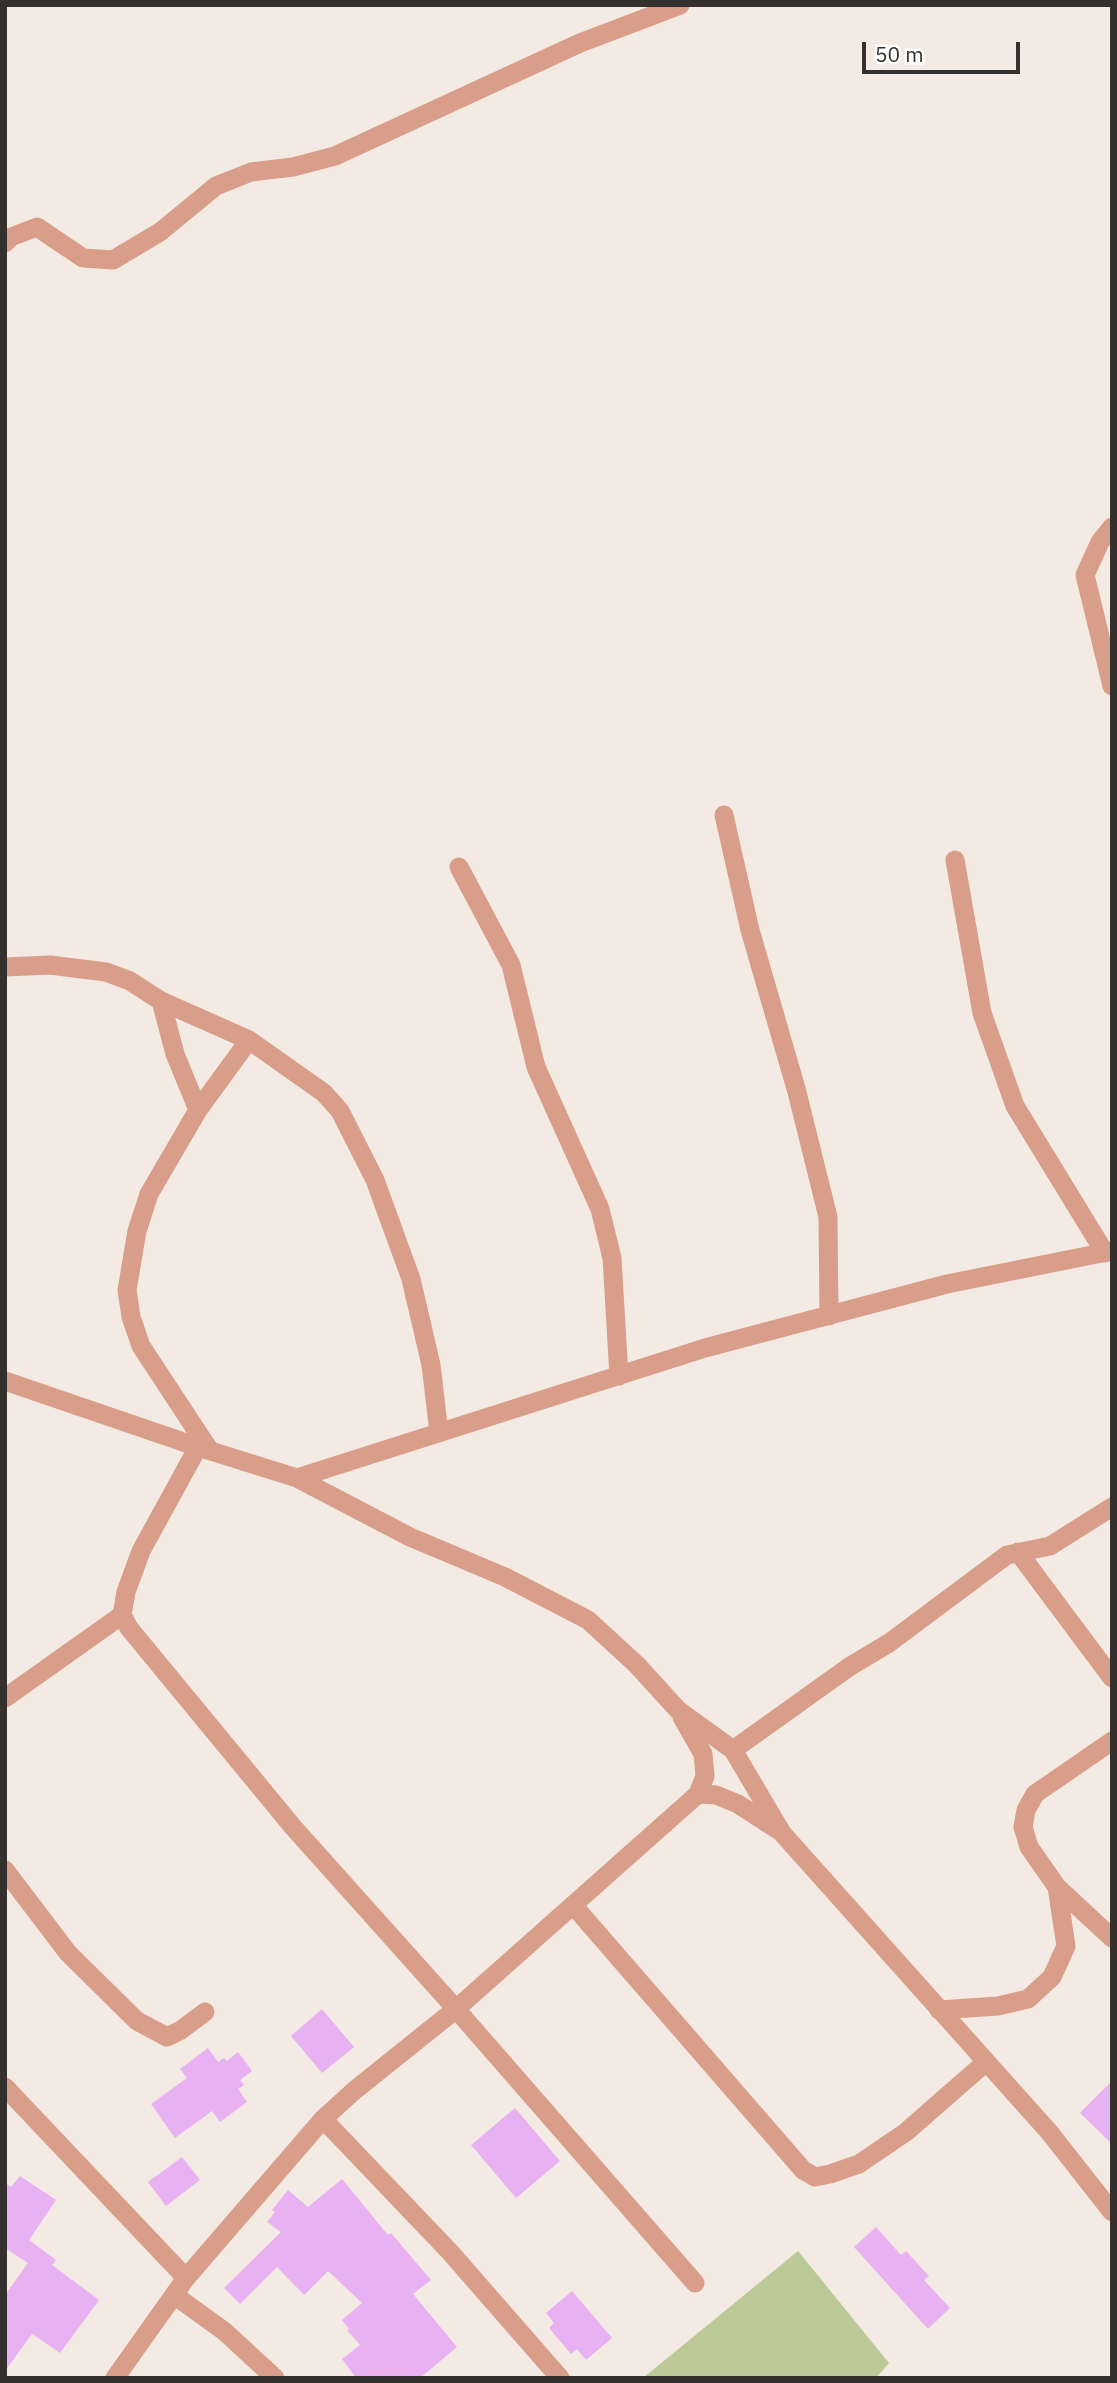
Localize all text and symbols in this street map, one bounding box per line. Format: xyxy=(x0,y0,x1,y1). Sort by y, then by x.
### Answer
scale bar xyxy=(865,28,1023,72)
text: 50 m xyxy=(875,40,924,68)

